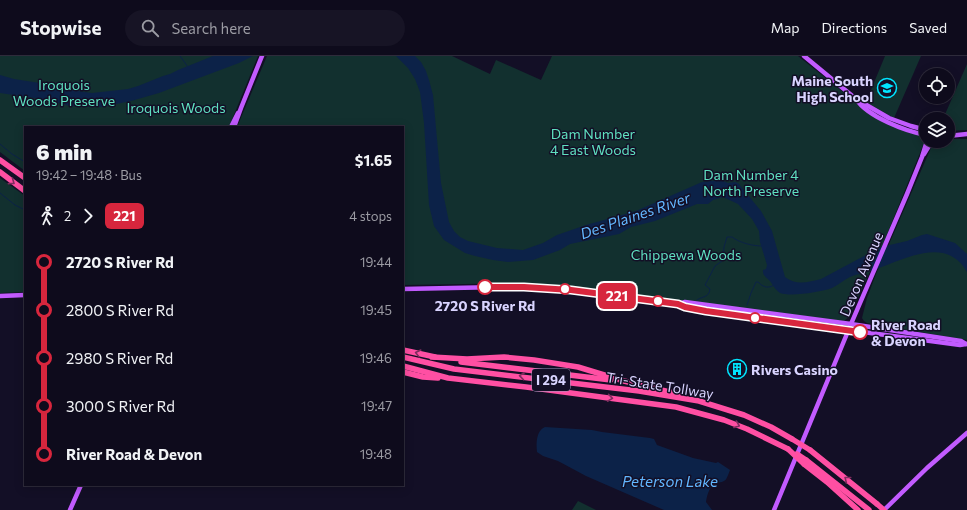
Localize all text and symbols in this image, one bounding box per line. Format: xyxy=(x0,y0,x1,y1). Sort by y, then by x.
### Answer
search box xyxy=(125,10,405,46)
text: Stopwise xyxy=(20,16,101,39)
icon: search xyxy=(139,17,161,39)
text: Search here xyxy=(171,19,251,37)
text: Map xyxy=(771,19,800,36)
text: Directions xyxy=(822,19,887,36)
text: Saved xyxy=(909,19,947,36)
map controls xyxy=(919,68,955,148)
button: locate xyxy=(919,68,955,104)
place label: Maine South High School xyxy=(791,72,873,105)
park label: Iroquois Woods Preserve xyxy=(13,76,115,109)
school or university icon: Maine South High School xyxy=(876,77,898,99)
park label: Iroquois Woods xyxy=(126,99,226,116)
button: layers xyxy=(919,112,955,148)
park label: Dam Number 4 East Woods xyxy=(550,125,636,158)
text: 6 min xyxy=(36,138,92,165)
text: $1.65 xyxy=(355,151,392,169)
park label: Dam Number 4 North Preserve xyxy=(703,166,799,199)
text: 19:42 – 19:48 · Bus xyxy=(36,167,142,183)
one-way arrow xyxy=(8,177,15,184)
water label: Des Plaines River xyxy=(578,187,693,242)
icon: walk xyxy=(36,205,58,227)
icon: forward xyxy=(77,205,99,227)
text: 221 xyxy=(113,207,136,224)
text: 2 xyxy=(64,208,71,224)
text: 4 stops xyxy=(349,208,392,224)
street label: Devon Avenue xyxy=(836,229,886,319)
park label: Chippewa Woods xyxy=(631,246,741,263)
text: 2720 S River Rd xyxy=(66,253,174,271)
text: 19:44 xyxy=(360,254,392,270)
marker: 2720 S River Rd xyxy=(477,279,493,295)
unlabelled marker xyxy=(559,283,571,295)
line badge: 221 xyxy=(594,283,640,309)
text: 221 xyxy=(606,287,628,304)
unlabelled marker xyxy=(652,295,664,307)
place label: 2720 S River Rd xyxy=(435,297,535,314)
text: 2800 S River Rd xyxy=(66,301,174,319)
text: 19:45 xyxy=(360,302,392,318)
unlabelled marker xyxy=(749,312,761,324)
place label: River Road & Devon xyxy=(871,316,941,349)
marker: River Road & Devon xyxy=(852,324,868,340)
text: 2980 S River Rd xyxy=(66,349,173,367)
text: 19:46 xyxy=(360,350,392,366)
one-way arrow xyxy=(414,350,421,358)
building icon: Rivers Casino xyxy=(726,358,748,380)
place label: Rivers Casino xyxy=(751,361,838,378)
street label: Tri-State Tollway xyxy=(605,368,715,402)
road number: I 294 xyxy=(532,369,570,391)
one-way arrow xyxy=(519,372,525,381)
one-way arrow xyxy=(607,393,614,402)
text: 3000 S River Rd xyxy=(66,397,175,415)
text: 19:47 xyxy=(361,398,392,414)
one-way arrow xyxy=(734,421,741,429)
text: River Road & Devon xyxy=(66,445,202,463)
text: 19:48 xyxy=(360,446,392,462)
water label: Peterson Lake xyxy=(622,472,718,490)
one-way arrow xyxy=(845,477,852,484)

